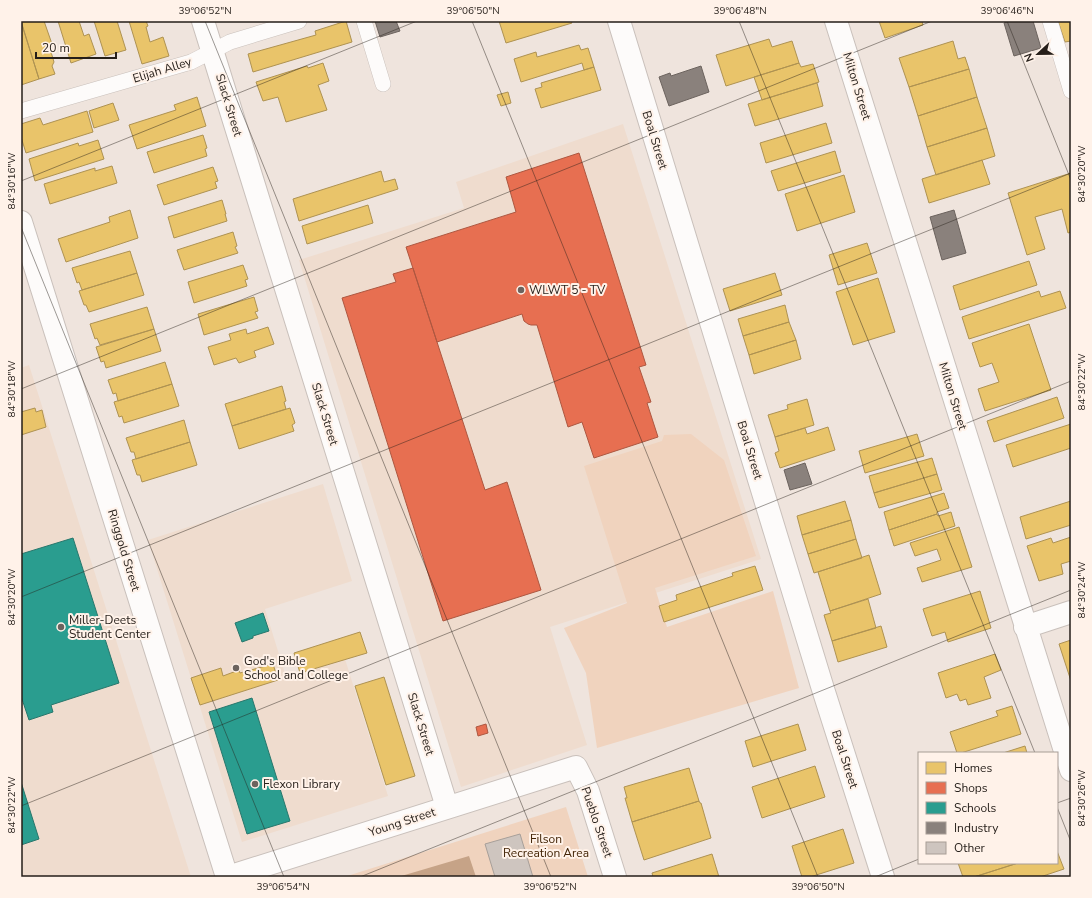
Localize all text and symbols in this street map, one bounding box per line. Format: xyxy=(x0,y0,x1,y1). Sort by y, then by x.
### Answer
text: 39°06'52"N xyxy=(178,4,232,18)
text: 39°06'50"N xyxy=(446,4,500,18)
text: 39°06'48"N xyxy=(713,4,767,18)
text: 39°06'46"N xyxy=(980,4,1034,18)
scale bar xyxy=(36,34,116,60)
north arrow xyxy=(1018,34,1058,74)
text: 20 m xyxy=(42,40,70,56)
street label: Milton Street xyxy=(839,50,875,123)
text: N xyxy=(1021,51,1038,64)
street label: Elijah Alley xyxy=(131,53,194,87)
street label: Slack Street xyxy=(212,72,246,139)
street label: Boal Street xyxy=(639,109,672,172)
text: 84°30'20"W xyxy=(1075,146,1089,202)
text: 84°30'16"W xyxy=(5,153,19,209)
place label: WLWT 5 - TV xyxy=(529,282,606,298)
marker: WLWT 5 - TV xyxy=(516,285,526,295)
text: 84°30'22"W xyxy=(1075,354,1089,410)
street label: Milton Street xyxy=(935,360,971,433)
text: 84°30'18"W xyxy=(5,361,19,417)
street label: Slack Street xyxy=(308,381,342,448)
street label: Boal Street xyxy=(734,419,767,482)
street label: Ringgold Street xyxy=(104,507,144,594)
text: 84°30'24"W xyxy=(1075,562,1089,618)
text: 84°30'20"W xyxy=(5,569,19,625)
place label: Miller-Deets Student Center xyxy=(69,612,151,642)
marker: Miller-Deets Student Center xyxy=(56,622,66,632)
place label: God's Bible School and College xyxy=(244,653,348,683)
marker: God's Bible School and College xyxy=(231,663,241,673)
street label: Slack Street xyxy=(404,691,438,758)
street label: Boal Street xyxy=(828,728,862,791)
legend xyxy=(918,752,1058,864)
text: Homes xyxy=(954,760,992,776)
text: 84°30'26"W xyxy=(1075,770,1089,826)
place label: Flexon Library xyxy=(263,776,341,792)
text: 84°30'22"W xyxy=(5,777,19,833)
marker: Flexon Library xyxy=(250,779,260,789)
text: Shops xyxy=(954,780,988,796)
street label: Pueblo Street xyxy=(577,785,617,860)
text: Schools xyxy=(954,800,997,816)
street label: Young Street xyxy=(366,803,438,841)
text: Industry xyxy=(954,820,999,836)
park label: Filson Recreation Area xyxy=(503,831,589,861)
text: Other xyxy=(954,840,986,856)
text: 39°06'54"N xyxy=(256,880,310,894)
text: 39°06'52"N xyxy=(523,880,577,894)
text: 39°06'50"N xyxy=(791,880,845,894)

